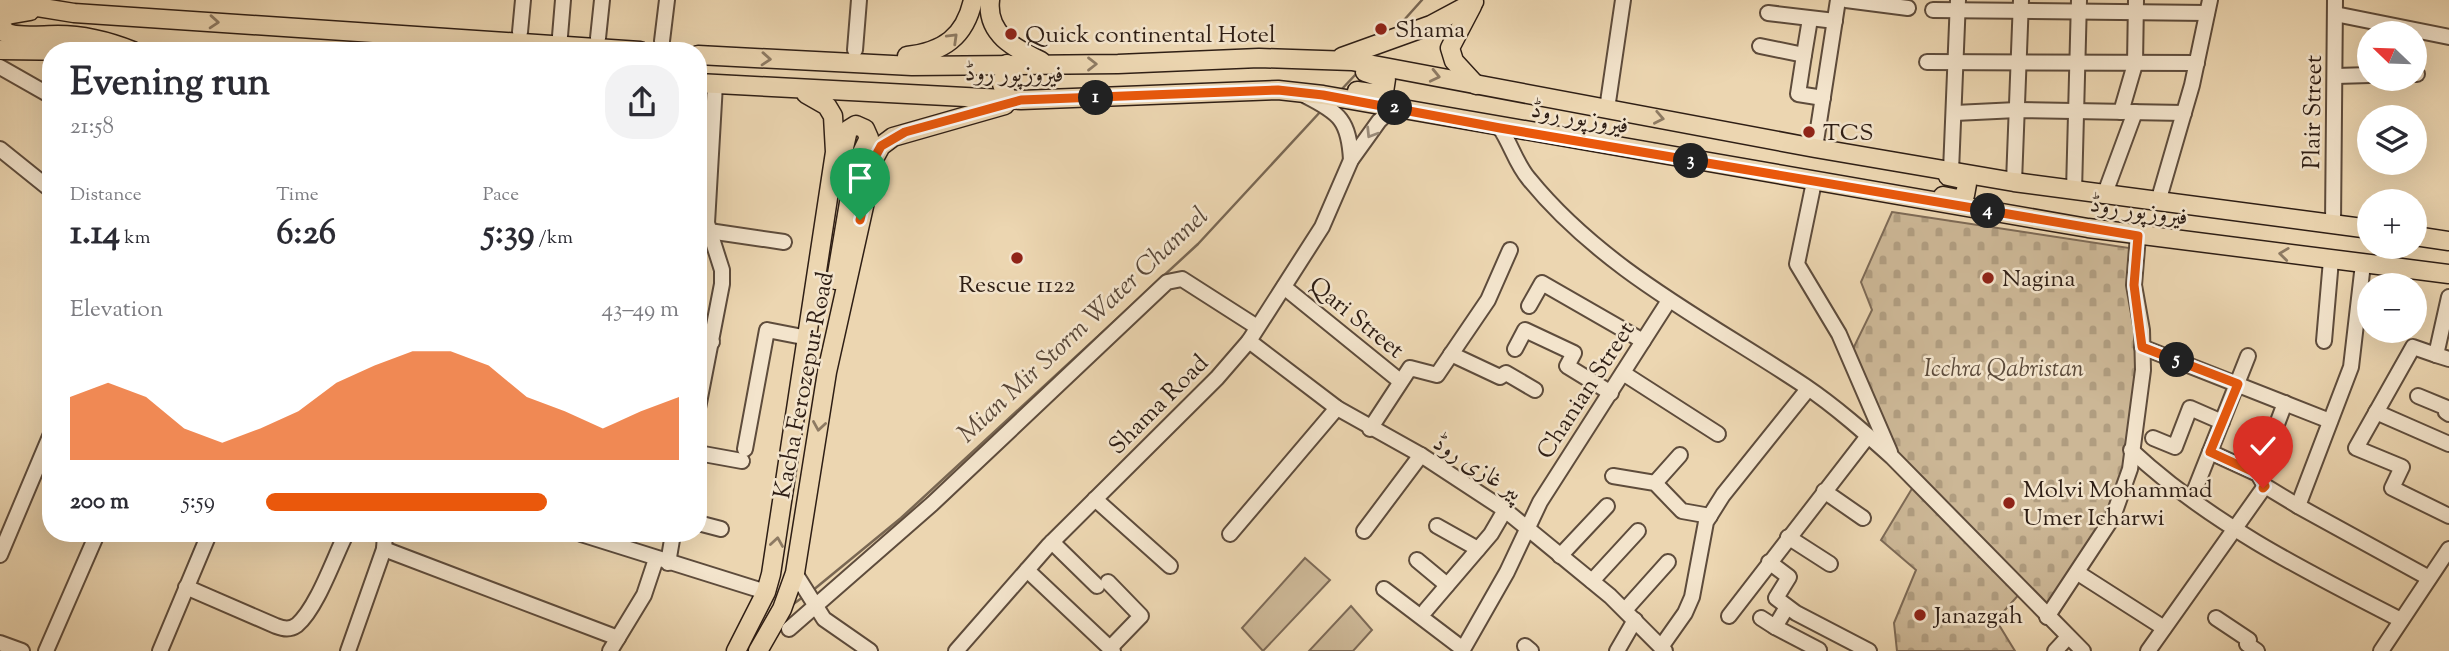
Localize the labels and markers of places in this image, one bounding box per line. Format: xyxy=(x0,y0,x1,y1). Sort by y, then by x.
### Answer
place label: Shama xyxy=(1395,14,1465,48)
place label: Quick continental Hotel xyxy=(1025,19,1276,53)
marker: Shama xyxy=(1373,21,1389,37)
marker: Quick continental Hotel xyxy=(1003,26,1019,42)
pin: 1 xyxy=(1078,80,1114,116)
pin: 2 xyxy=(1378,90,1412,126)
place label: TCS xyxy=(1823,117,1874,151)
marker: TCS xyxy=(1801,124,1817,140)
pin: 3 xyxy=(1674,144,1708,178)
pin xyxy=(830,148,890,220)
pin: 4 xyxy=(1970,194,2006,228)
marker: Rescue 1122 xyxy=(1009,250,1025,266)
place label: Nagina xyxy=(2002,263,2076,297)
place label: Rescue 1122 xyxy=(959,269,1075,303)
marker: Nagina xyxy=(1980,270,1996,286)
pin: 5 xyxy=(2160,342,2194,378)
pin xyxy=(2233,416,2293,488)
place label: Molvi Mohammad Umer Icharwi xyxy=(2023,474,2213,536)
marker: Molvi Mohammad Umer Icharwi xyxy=(2001,495,2017,511)
place label: Janazgah xyxy=(1932,600,2023,634)
marker: Janazgah xyxy=(1912,607,1928,623)

